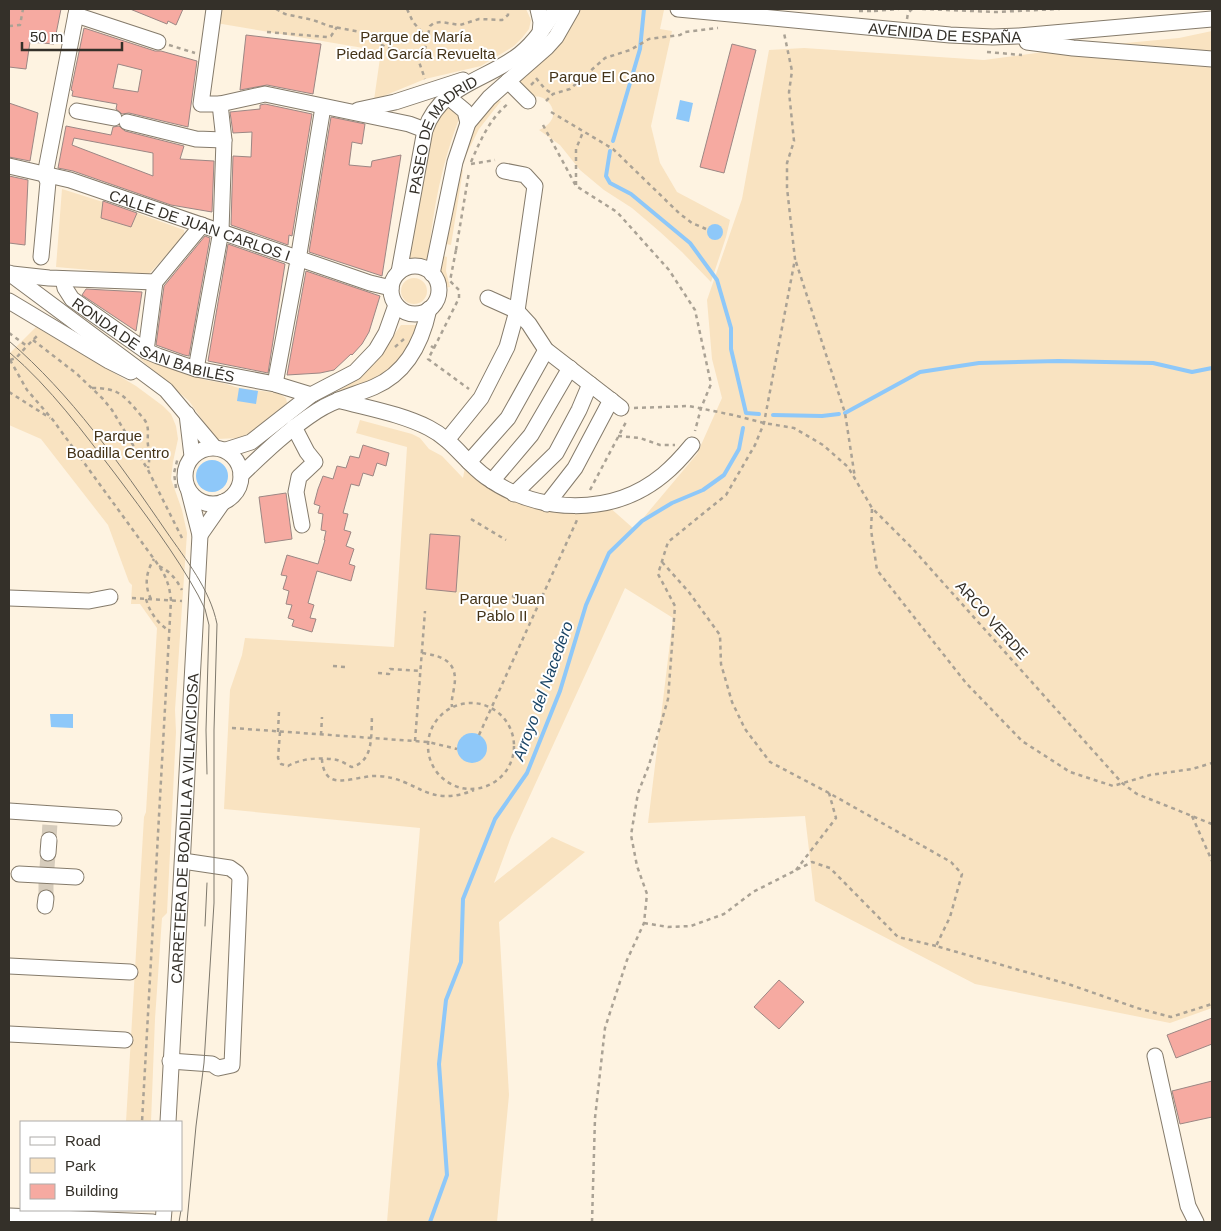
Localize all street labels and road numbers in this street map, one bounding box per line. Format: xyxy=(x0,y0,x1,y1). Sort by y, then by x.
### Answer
street label: AVENIDA DE ESPAÑA xyxy=(868,19,1022,46)
street label: PASEO DE MADRID xyxy=(405,72,480,195)
street label: CALLE DE JUAN CARLOS I xyxy=(107,186,293,264)
street label: RONDA DE SAN BABILÉS xyxy=(69,294,236,385)
street label: ARCO VERDE xyxy=(952,577,1032,663)
street label: CARRETERA DE BOADILLA A VILLAVICIOSA xyxy=(167,673,201,984)

